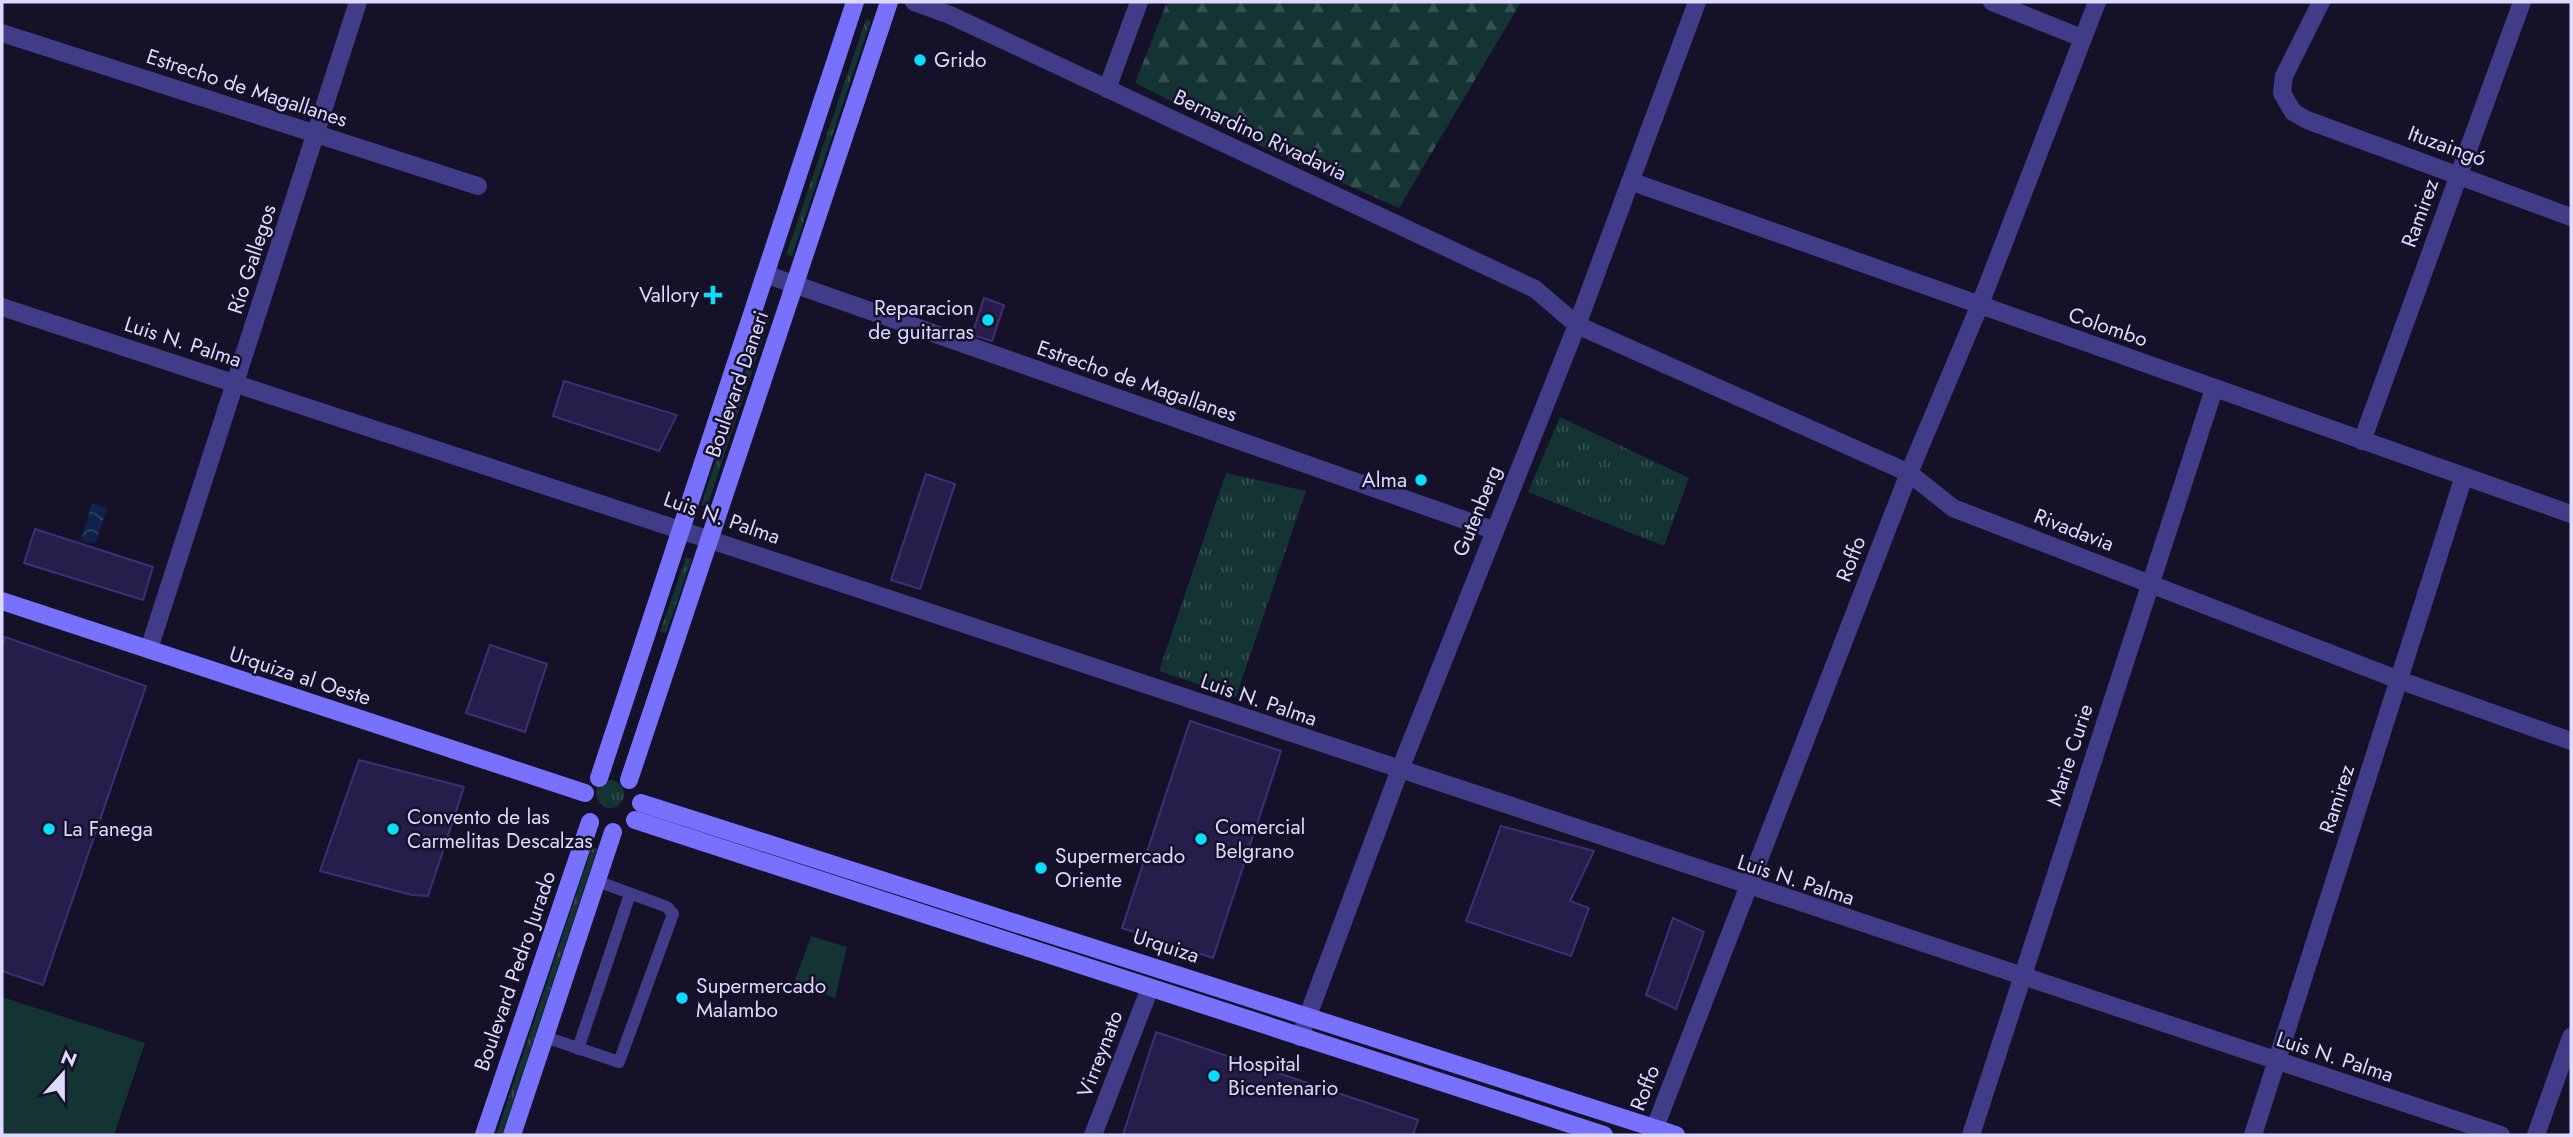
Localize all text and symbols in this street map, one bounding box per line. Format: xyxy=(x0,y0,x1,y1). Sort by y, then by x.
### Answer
street label: Estrecho de Magallanes xyxy=(143,41,351,135)
place label: Grido xyxy=(934,45,986,75)
marker: Grido xyxy=(912,52,928,68)
street label: Bernardino Rivadavia xyxy=(1169,82,1351,188)
street label: Ituzaingó xyxy=(2404,118,2490,174)
street label: Ramirez xyxy=(2394,174,2446,251)
street label: Río Gallegos xyxy=(220,200,284,318)
place label: Vallory xyxy=(639,280,700,310)
marker: Vallory xyxy=(705,287,721,303)
place label: Reparacion de guitarras xyxy=(868,293,974,347)
street label: Colombo xyxy=(2064,299,2152,355)
street label: Boulevard Daneri xyxy=(698,307,776,461)
street label: Luis N. Palma xyxy=(121,309,245,375)
marker: Reparacion de guitarras xyxy=(980,312,996,328)
street label: Estrecho de Magallanes xyxy=(1033,333,1241,429)
street label: Gutenberg xyxy=(1445,461,1509,561)
place label: Alma xyxy=(1362,465,1407,495)
marker: Alma xyxy=(1413,472,1429,488)
street label: Luis N. Palma xyxy=(660,484,784,552)
street label: Rivadavia xyxy=(2030,501,2118,559)
street label: Roffo xyxy=(1829,532,1873,586)
street label: Urquiza al Oeste xyxy=(225,639,375,713)
street label: Luis N. Palma xyxy=(1197,666,1321,734)
street label: Marie Curie xyxy=(2039,700,2101,810)
street label: Ramirez xyxy=(2312,760,2362,837)
place label: Convento de las Carmelitas Descalzas xyxy=(407,802,593,856)
place label: Comercial Belgrano xyxy=(1215,812,1305,866)
place label: La Fanega xyxy=(63,814,153,844)
marker: La Fanega xyxy=(41,821,57,837)
marker: Convento de las Carmelitas Descalzas xyxy=(385,821,401,837)
marker: Comercial Belgrano xyxy=(1193,831,1209,847)
place label: Supermercado Oriente xyxy=(1055,841,1185,895)
street label: Luis N. Palma xyxy=(1734,847,1858,913)
marker: Supermercado Oriente xyxy=(1033,860,1049,876)
street label: Boulevard Pedro Jurado xyxy=(467,867,563,1075)
street label: Urquiza xyxy=(1129,921,1203,971)
place label: Supermercado Malambo xyxy=(696,971,826,1025)
marker: Supermercado Malambo xyxy=(674,990,690,1006)
street label: Virreynato xyxy=(1070,1006,1130,1102)
street label: Luis N. Palma xyxy=(2273,1024,2397,1090)
north arrow xyxy=(28,1039,98,1109)
text: N xyxy=(57,1043,81,1074)
place label: Hospital Bicentenario xyxy=(1228,1049,1338,1103)
street label: Roffo xyxy=(1623,1061,1667,1115)
marker: Hospital Bicentenario xyxy=(1206,1068,1222,1084)

